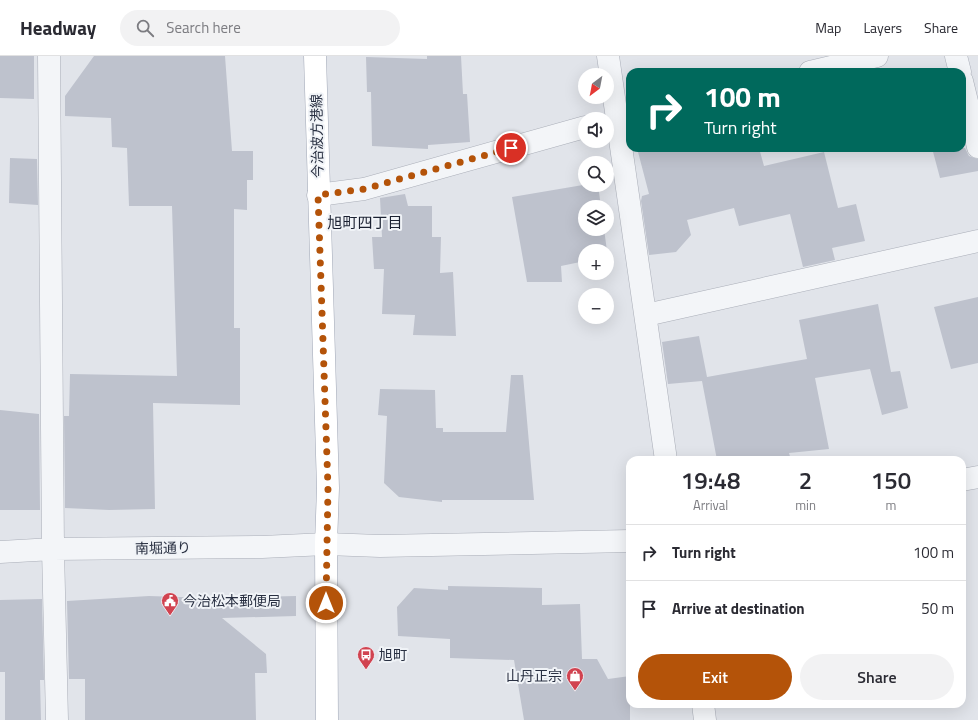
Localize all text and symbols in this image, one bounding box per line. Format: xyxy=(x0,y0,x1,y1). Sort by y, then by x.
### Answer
search box xyxy=(120,10,400,46)
text: Headway xyxy=(20,13,96,42)
text: Search here xyxy=(166,16,241,39)
icon: search xyxy=(134,17,156,39)
text: Map xyxy=(815,17,841,38)
text: Layers xyxy=(863,17,902,38)
text: Share xyxy=(924,17,958,38)
north arrow xyxy=(578,68,614,104)
map controls xyxy=(578,68,614,324)
text: 100 m xyxy=(704,75,781,118)
icon: right xyxy=(638,84,690,136)
street label: 今治波方港線 xyxy=(305,94,328,178)
button: sound xyxy=(578,112,614,148)
text: Turn right xyxy=(704,114,777,141)
pin xyxy=(494,131,528,165)
icon: arrive xyxy=(500,137,522,159)
button: search xyxy=(578,156,614,192)
button: layers xyxy=(578,200,614,236)
district label: 旭町四丁目 xyxy=(327,211,403,234)
button: + xyxy=(578,244,614,280)
button: − xyxy=(578,288,614,324)
text: 19:48 xyxy=(681,462,740,498)
text: 2 xyxy=(799,462,812,498)
text: 150 xyxy=(871,462,911,498)
text: Arrival xyxy=(693,495,728,515)
text: min xyxy=(795,495,816,515)
text: m xyxy=(886,495,896,515)
street label: 南堀通り xyxy=(135,537,191,558)
text: Turn right xyxy=(672,541,736,564)
text: 100 m xyxy=(913,541,954,564)
icon: right xyxy=(638,542,660,564)
position arrow xyxy=(305,582,347,624)
place label: 今治松本郵便局 xyxy=(183,590,281,611)
public building icon: 今治松本郵便局 xyxy=(160,591,180,616)
text: Arrive at destination xyxy=(672,597,805,620)
text: 50 m xyxy=(921,597,954,620)
icon: arrive xyxy=(638,598,660,620)
place label: 旭町 xyxy=(379,644,407,665)
bus stop icon: 旭町 xyxy=(356,645,376,670)
button: Exit xyxy=(638,654,792,700)
button: Share xyxy=(800,654,954,700)
place label: 山丹正宗 xyxy=(506,665,562,686)
shop icon: 山丹正宗 xyxy=(565,666,585,691)

